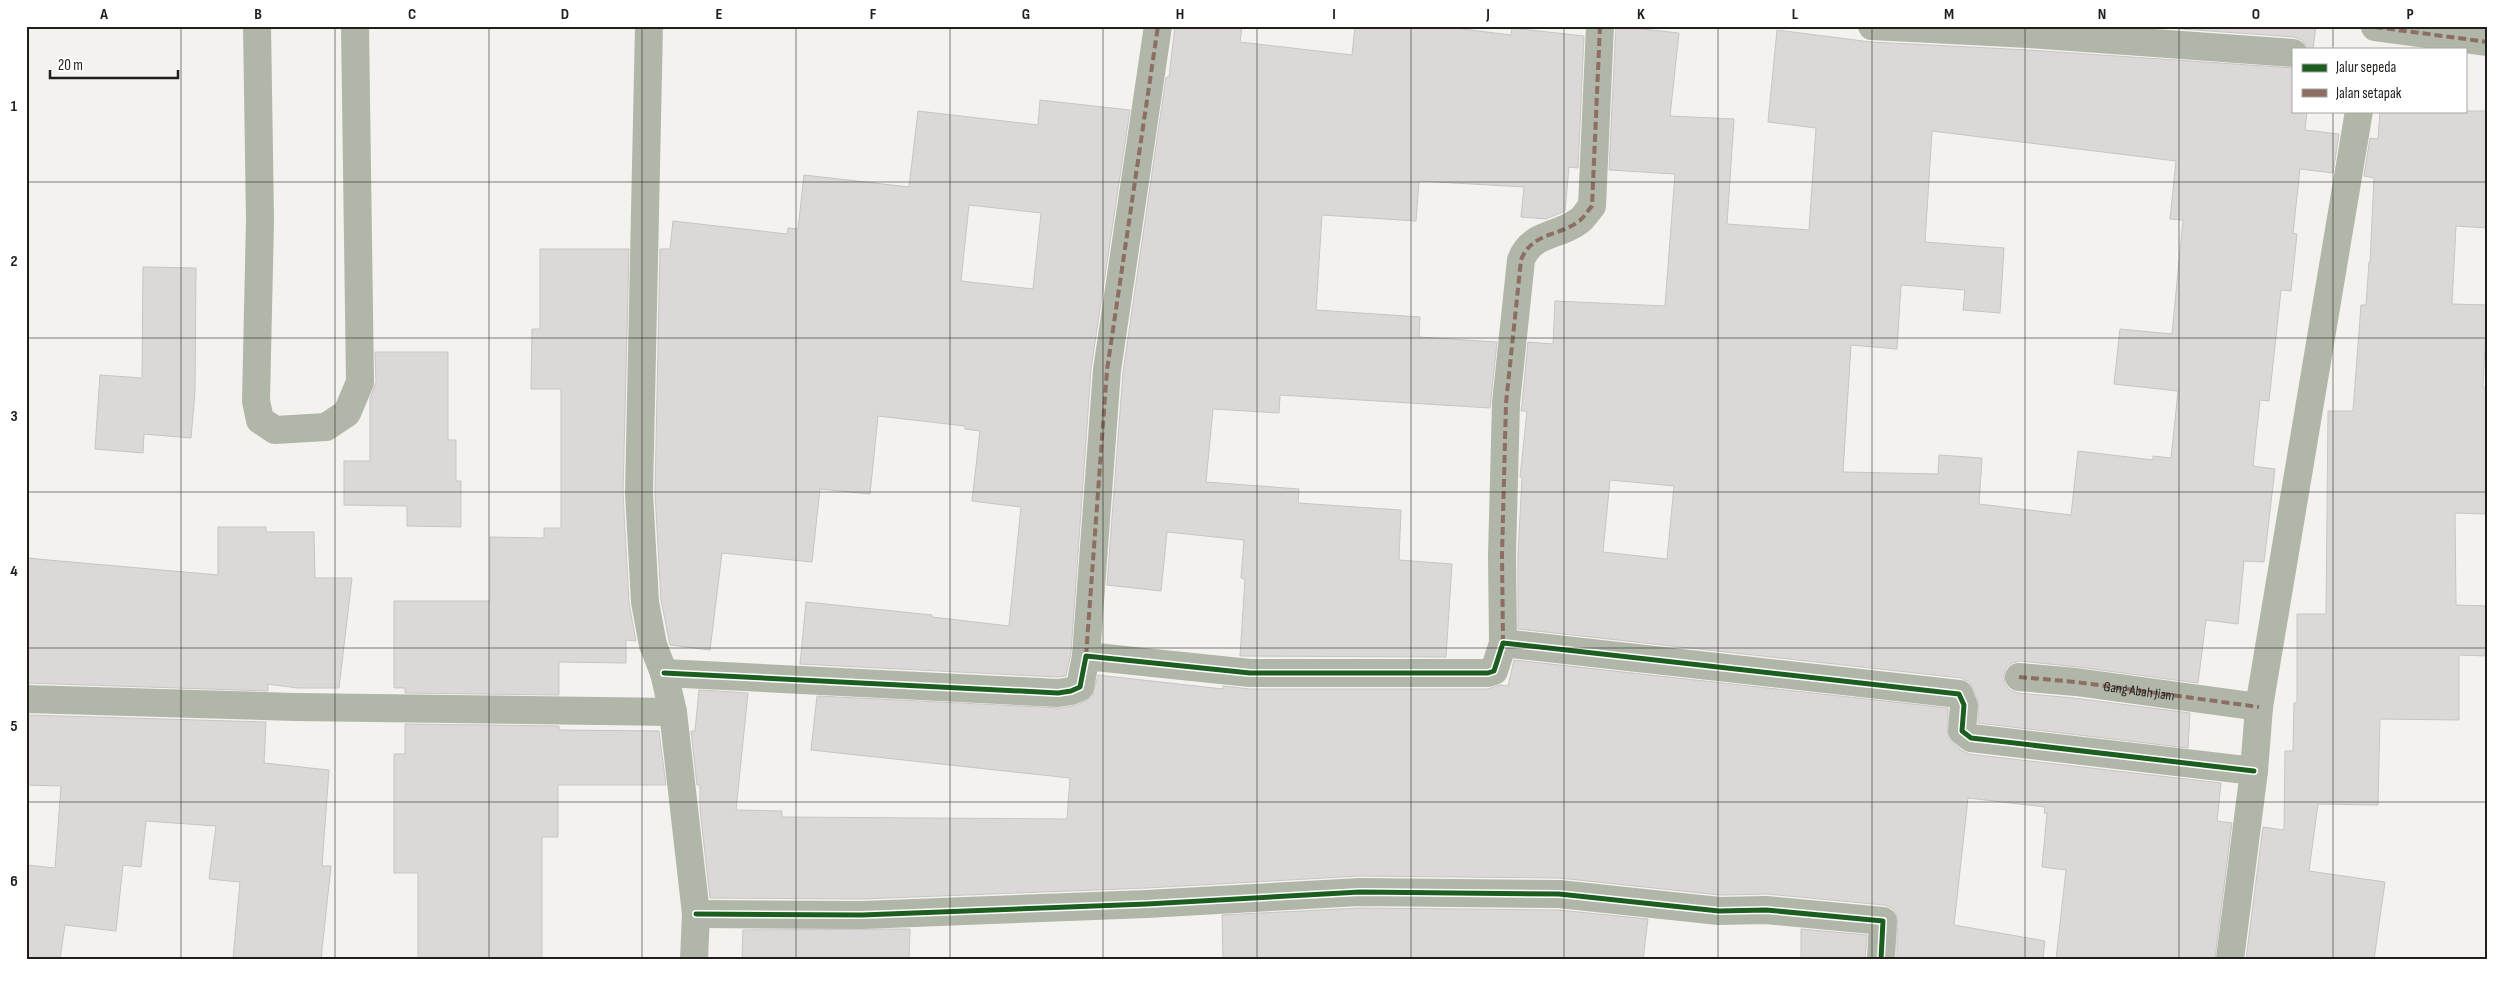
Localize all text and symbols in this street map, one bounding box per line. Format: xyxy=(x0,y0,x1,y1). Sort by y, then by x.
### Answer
text: A xyxy=(99,5,108,24)
text: B xyxy=(254,5,262,24)
text: C xyxy=(408,5,416,24)
text: D xyxy=(561,5,569,24)
text: E xyxy=(716,5,723,24)
text: F xyxy=(870,5,877,24)
text: G xyxy=(1022,5,1030,24)
text: H xyxy=(1176,5,1184,24)
text: I xyxy=(1332,5,1336,24)
text: J xyxy=(1485,5,1490,24)
text: K xyxy=(1637,5,1645,24)
text: L xyxy=(1792,5,1799,24)
text: M xyxy=(1944,5,1954,24)
text: N xyxy=(2098,5,2106,24)
text: O xyxy=(2252,5,2260,24)
text: P xyxy=(2406,5,2414,24)
scale bar xyxy=(50,48,178,80)
legend xyxy=(2292,48,2466,112)
text: 20 m xyxy=(58,56,83,75)
text: Jalur sepeda xyxy=(2335,58,2397,77)
text: Jalan setapak xyxy=(2335,84,2402,103)
text: 1 xyxy=(11,97,18,116)
text: 2 xyxy=(10,252,18,271)
text: 3 xyxy=(10,407,18,426)
text: 4 xyxy=(10,562,18,581)
street label: Gang Abah Jiam xyxy=(2103,677,2176,704)
text: 5 xyxy=(10,717,18,736)
text: 6 xyxy=(10,872,18,891)

